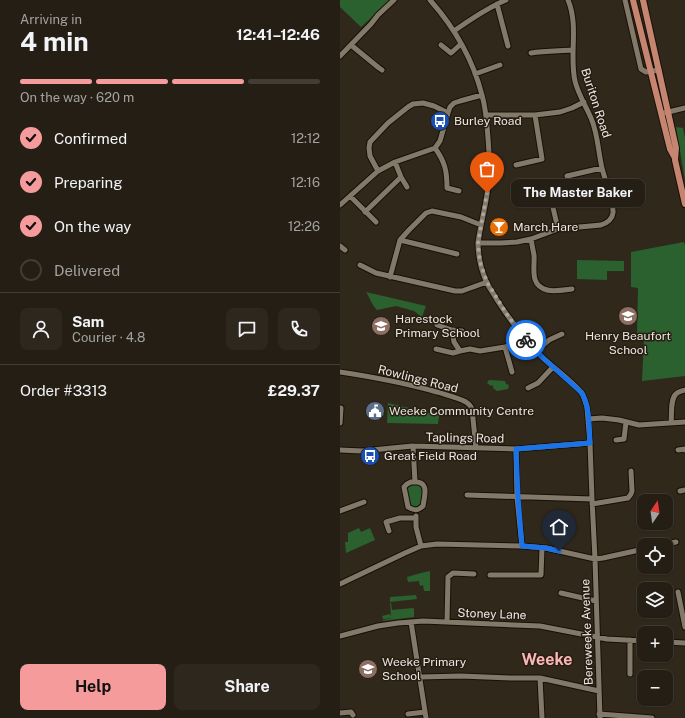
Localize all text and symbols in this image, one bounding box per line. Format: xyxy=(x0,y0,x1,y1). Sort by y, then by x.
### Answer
text: Arriving in xyxy=(20,12,82,27)
text: 4 min xyxy=(20,26,89,57)
text: 12:41–12:46 xyxy=(236,26,320,43)
street label: Buriton Road xyxy=(578,66,614,140)
text: On the way · 620 m xyxy=(20,90,134,105)
bus stop icon: Burley Road xyxy=(429,110,451,132)
place label: Burley Road xyxy=(454,114,522,128)
icon: check xyxy=(20,127,42,149)
text: Confirmed xyxy=(54,130,127,147)
text: 12:12 xyxy=(291,131,320,146)
pin xyxy=(470,152,504,193)
icon: bag xyxy=(476,158,498,180)
icon: check xyxy=(20,171,42,193)
text: Preparing xyxy=(54,174,123,191)
text: 12:16 xyxy=(291,175,320,190)
callout: The Master Baker xyxy=(511,179,645,207)
text: The Master Baker xyxy=(523,185,633,200)
icon: check xyxy=(20,215,42,237)
bar icon: March Hare xyxy=(488,216,510,238)
text: On the way xyxy=(54,218,131,235)
text: 12:26 xyxy=(288,219,320,234)
place label: March Hare xyxy=(513,220,578,234)
text: Delivered xyxy=(54,262,120,279)
school or university icon: Henry Beaufort School xyxy=(617,305,639,327)
button: person xyxy=(20,308,62,350)
button: chat xyxy=(226,308,268,350)
button: phone xyxy=(278,308,320,350)
place label: Harestock Primary School xyxy=(395,312,480,340)
text: Sam xyxy=(72,313,104,330)
school or university icon: Harestock Primary School xyxy=(370,315,392,337)
courier xyxy=(506,320,546,360)
icon: bike xyxy=(515,329,537,351)
place label: Henry Beaufort School xyxy=(585,329,671,357)
text: Courier · 4.8 xyxy=(72,330,145,345)
street label: Rowlings Road xyxy=(376,362,460,396)
text: Order #3313 xyxy=(20,382,107,399)
text: £29.37 xyxy=(268,382,320,399)
public building icon: Weeke Community Centre xyxy=(364,400,386,422)
place label: Weeke Community Centre xyxy=(389,404,534,418)
street label: Taplings Road xyxy=(426,430,504,446)
bus stop icon: Great Field Road xyxy=(359,445,381,467)
place label: Great Field Road xyxy=(384,449,477,463)
north arrow xyxy=(637,494,673,530)
map controls xyxy=(637,494,673,706)
pin xyxy=(542,510,576,551)
icon: home xyxy=(548,516,570,538)
button: locate xyxy=(637,538,673,574)
street label: Bereweeke Avenue xyxy=(578,578,596,685)
button: layers xyxy=(637,582,673,618)
street label: Stoney Lane xyxy=(457,606,527,622)
button: + xyxy=(637,626,673,662)
district label: Weeke xyxy=(521,650,573,669)
place label: Weeke Primary School xyxy=(382,655,467,683)
school or university icon: Weeke Primary School xyxy=(357,658,379,680)
button: Help xyxy=(20,664,166,710)
button: Share xyxy=(174,664,320,710)
button: − xyxy=(637,670,673,706)

